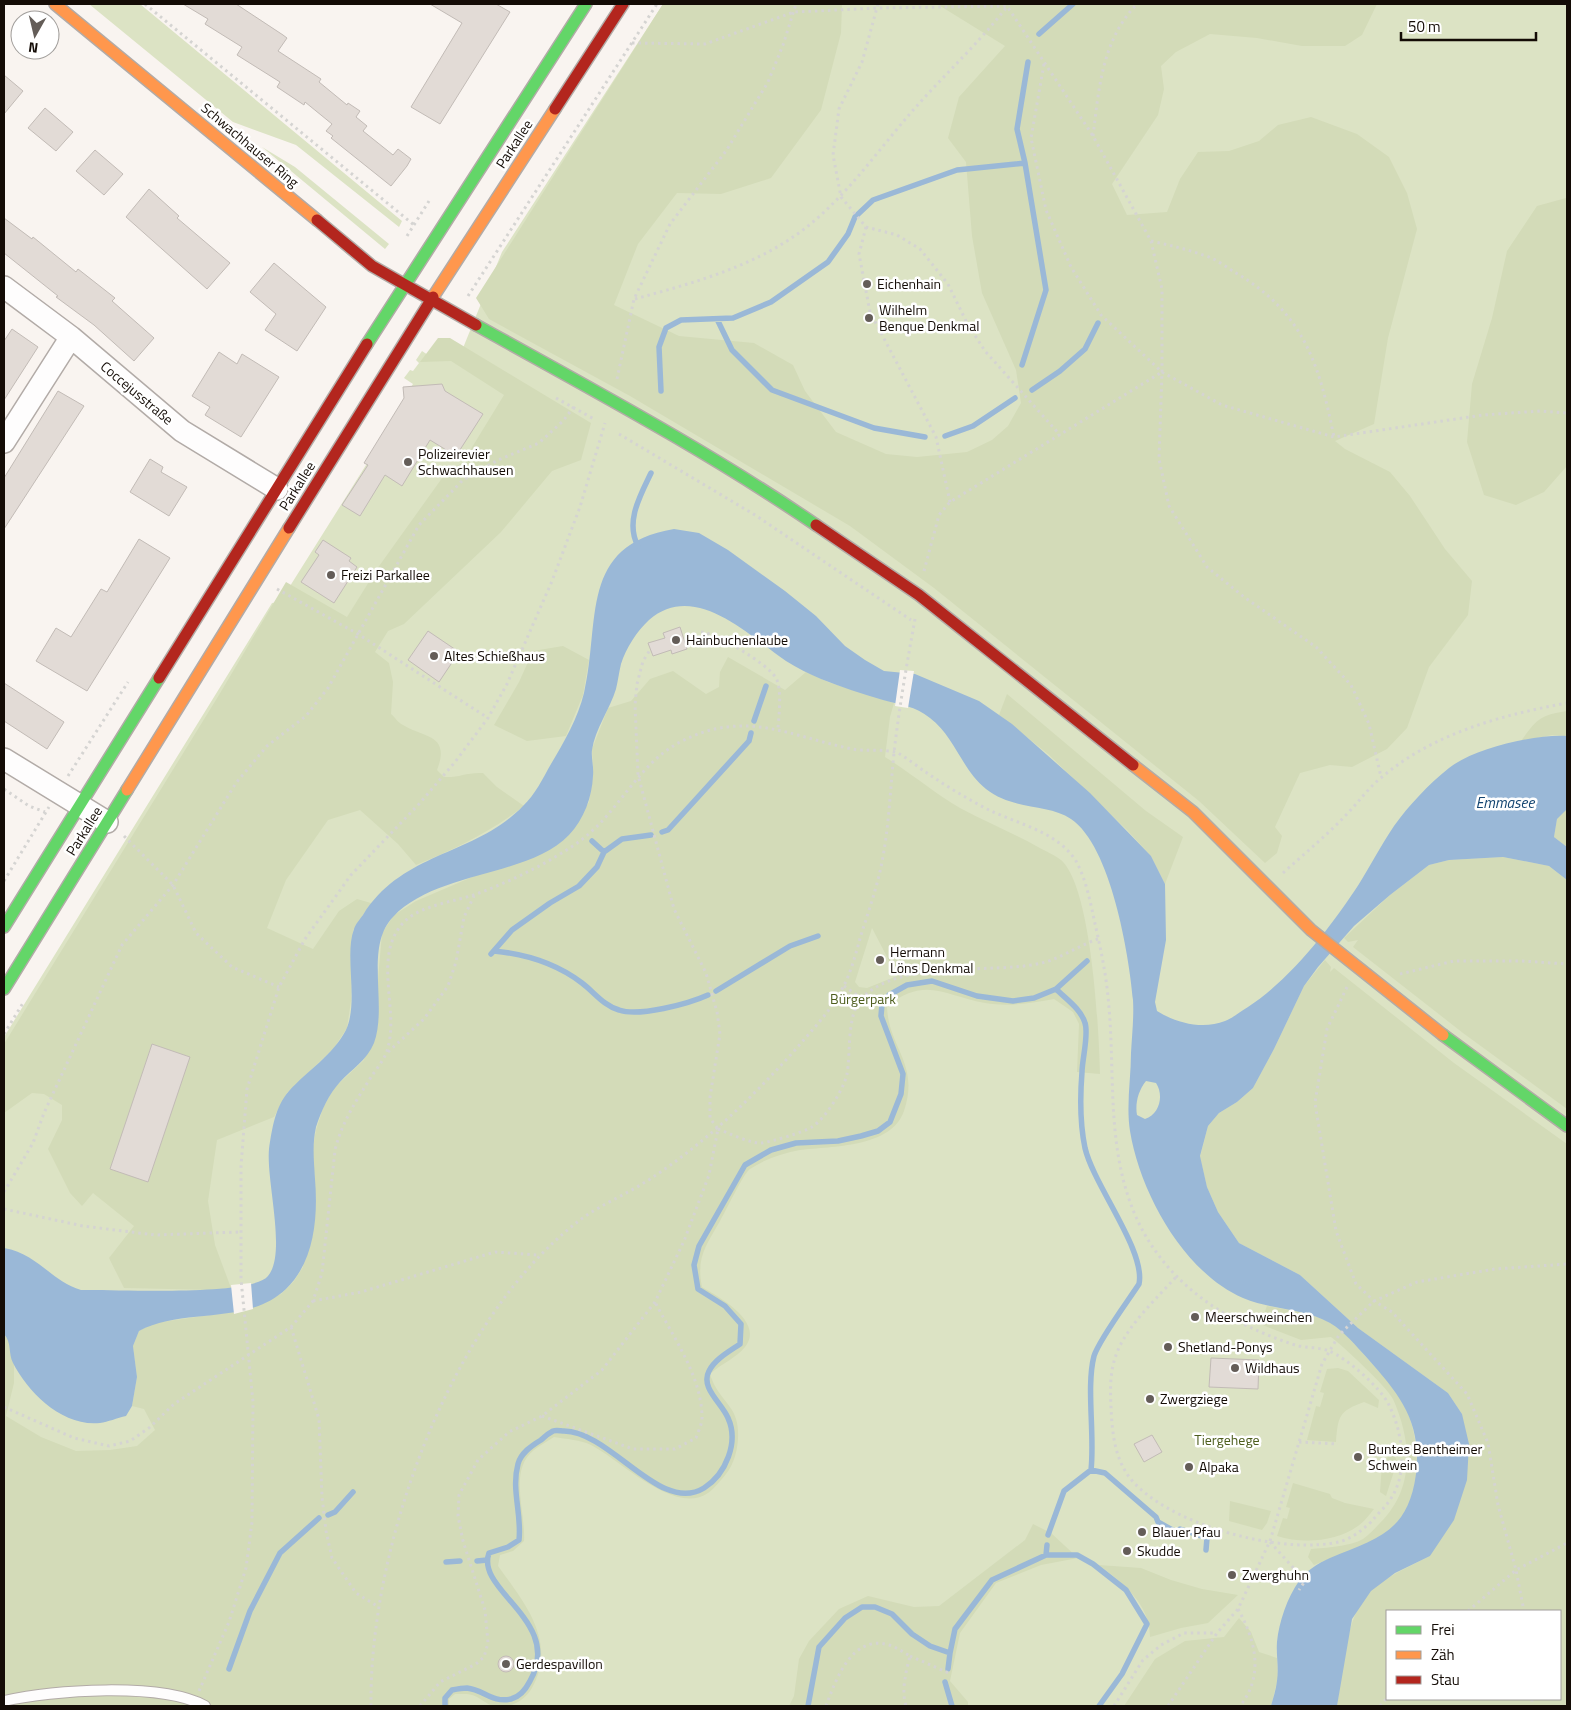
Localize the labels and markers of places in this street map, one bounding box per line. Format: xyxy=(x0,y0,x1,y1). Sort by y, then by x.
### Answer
place label: Eichenhain xyxy=(877,273,941,294)
marker: Eichenhain xyxy=(861,278,873,290)
place label: Wilhelm Benque Denkmal xyxy=(879,299,979,336)
marker: Wilhelm Benque Denkmal xyxy=(863,312,875,324)
place label: Polizeirevier Schwachhausen xyxy=(418,443,513,480)
marker: Polizeirevier Schwachhausen xyxy=(402,456,414,468)
place label: Freizi Parkallee xyxy=(341,564,430,585)
marker: Freizi Parkallee xyxy=(325,569,337,581)
place label: Hainbuchenlaube xyxy=(686,629,788,650)
marker: Hainbuchenlaube xyxy=(670,634,682,646)
place label: Altes Schießhaus xyxy=(444,645,545,666)
marker: Altes Schießhaus xyxy=(428,650,440,662)
place label: Hermann Löns Denkmal xyxy=(890,941,973,978)
marker: Hermann Löns Denkmal xyxy=(874,954,886,966)
place label: Meerschweinchen xyxy=(1205,1306,1312,1327)
marker: Meerschweinchen xyxy=(1189,1311,1201,1323)
place label: Shetland-Ponys xyxy=(1178,1336,1273,1357)
marker: Shetland-Ponys xyxy=(1162,1341,1174,1353)
place label: Wildhaus xyxy=(1245,1357,1300,1378)
marker: Wildhaus xyxy=(1229,1362,1241,1374)
place label: Zwergziege xyxy=(1160,1388,1228,1409)
marker: Zwergziege xyxy=(1144,1393,1156,1405)
place label: Buntes Bentheimer Schwein xyxy=(1368,1438,1483,1475)
marker: Buntes Bentheimer Schwein xyxy=(1352,1451,1364,1463)
place label: Alpaka xyxy=(1199,1456,1239,1477)
marker: Alpaka xyxy=(1183,1461,1195,1473)
place label: Blauer Pfau xyxy=(1152,1521,1221,1542)
marker: Blauer Pfau xyxy=(1136,1526,1148,1538)
place label: Skudde xyxy=(1137,1540,1181,1561)
marker: Skudde xyxy=(1121,1545,1133,1557)
place label: Zwerghuhn xyxy=(1242,1564,1309,1585)
marker: Zwerghuhn xyxy=(1226,1569,1238,1581)
place label: Gerdespavillon xyxy=(516,1653,603,1674)
marker: Gerdespavillon xyxy=(500,1658,512,1670)

